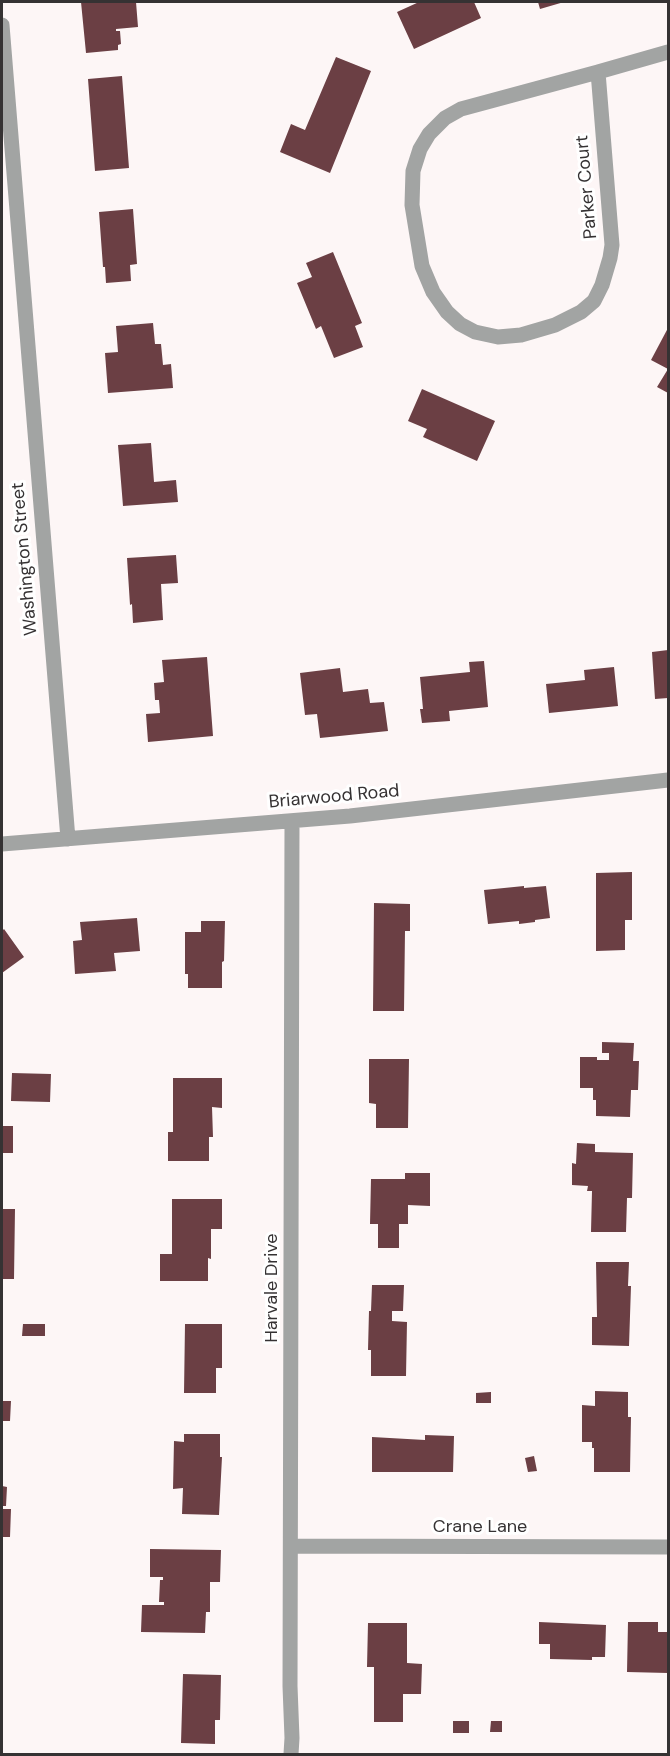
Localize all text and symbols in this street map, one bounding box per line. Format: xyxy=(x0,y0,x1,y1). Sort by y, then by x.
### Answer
street label: Parker Court xyxy=(572,134,602,240)
street label: Washington Street xyxy=(8,481,42,637)
street label: Briarwood Road xyxy=(268,781,400,813)
street label: Harvale Drive xyxy=(261,1233,283,1343)
street label: Crane Lane xyxy=(433,1516,527,1538)

